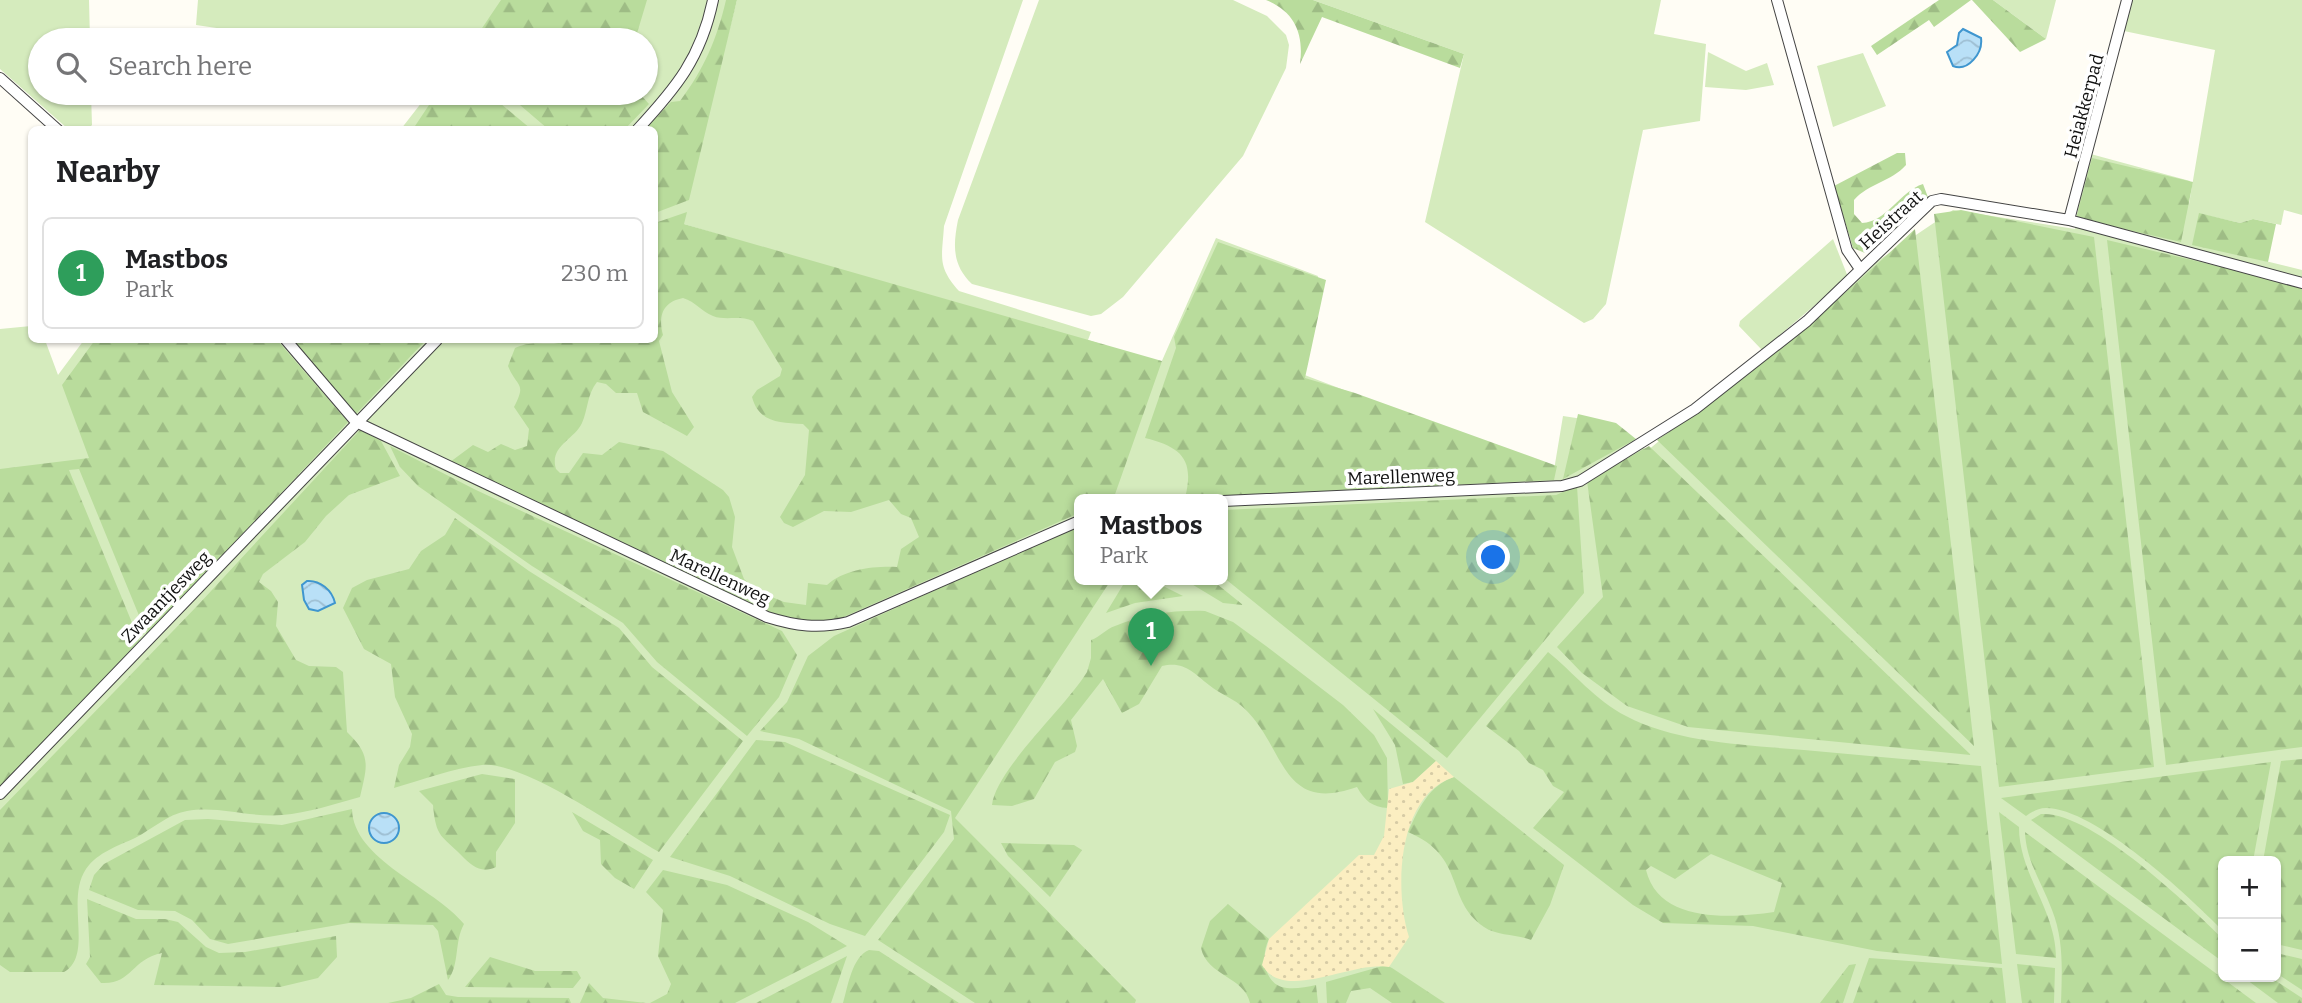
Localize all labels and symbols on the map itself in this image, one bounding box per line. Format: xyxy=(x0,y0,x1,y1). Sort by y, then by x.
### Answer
street label: Heiakkerpad xyxy=(2060,51,2109,161)
street label: Heistraat xyxy=(1855,185,1928,254)
street label: Marellenweg xyxy=(1347,464,1455,490)
your location xyxy=(1476,540,1510,574)
street label: Marellenweg xyxy=(666,544,774,610)
street label: Zwaantjesweg xyxy=(117,547,215,647)
pin: 1 xyxy=(1128,608,1174,666)

